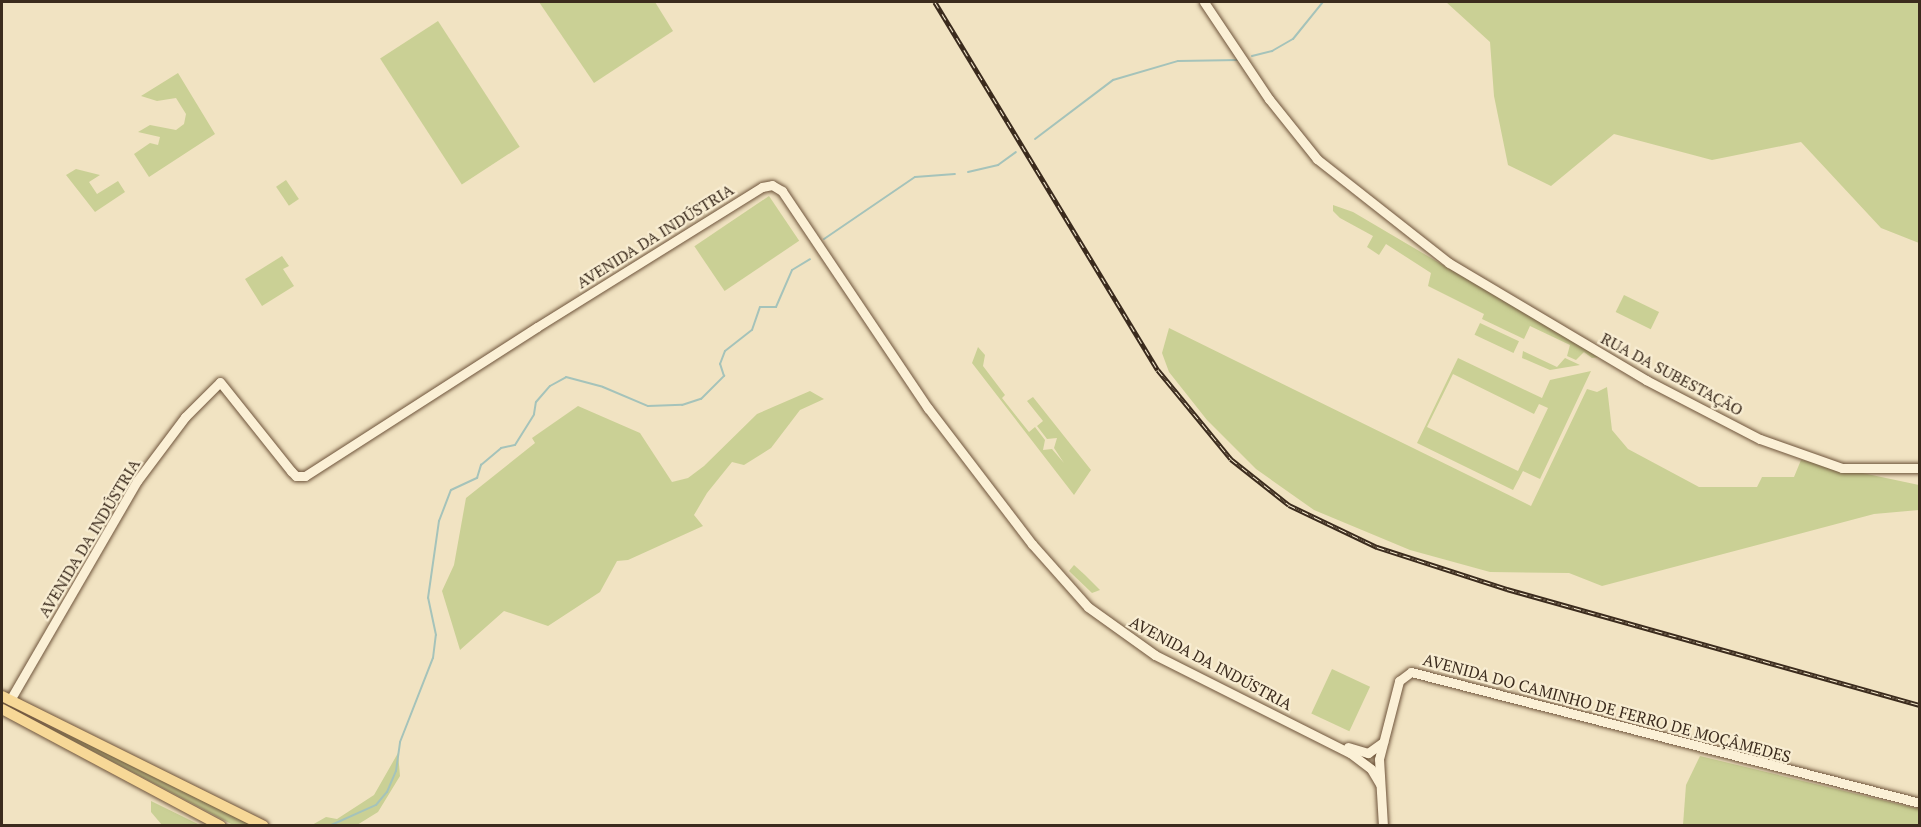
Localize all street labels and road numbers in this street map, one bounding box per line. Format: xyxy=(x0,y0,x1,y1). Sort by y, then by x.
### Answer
street label: AVENIDA DA INDÚSTRIA xyxy=(573,180,737,292)
street label: RUA DA SUBESTAÇÃO xyxy=(1597,328,1747,420)
street label: AVENIDA DA INDÚSTRIA xyxy=(34,455,144,621)
street label: AVENIDA DA INDÚSTRIA xyxy=(1126,612,1296,714)
street label: AVENIDA DO CAMINHO DE FERRO DE MOÇÂMEDES xyxy=(1421,650,1793,766)

